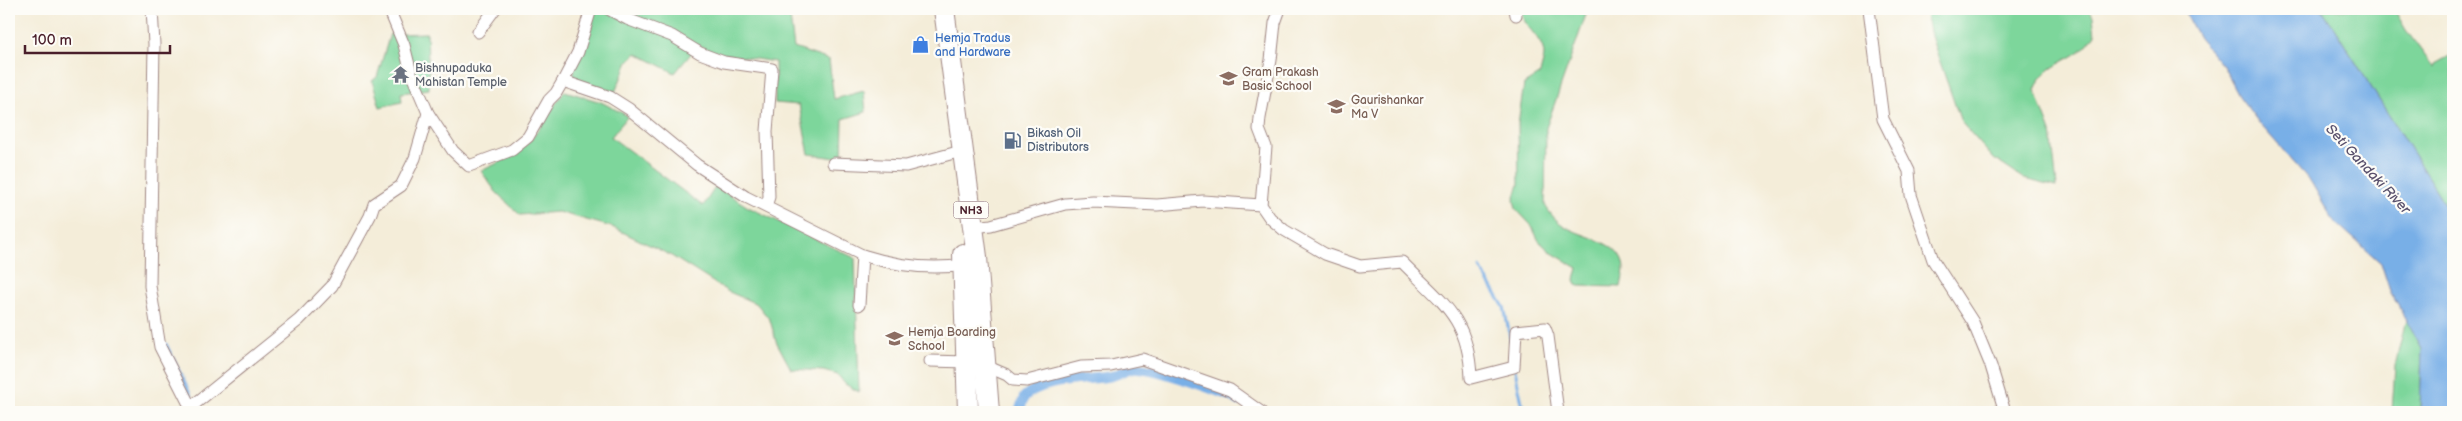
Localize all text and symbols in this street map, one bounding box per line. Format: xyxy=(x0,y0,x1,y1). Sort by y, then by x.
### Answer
scale bar xyxy=(25,22,170,54)
text: 100 m xyxy=(32,31,72,50)
place label: Hemja Tradus and Hardware xyxy=(935,31,1011,60)
shop icon: Hemja Tradus and Hardware xyxy=(911,35,931,55)
place label: Bishnupaduka Mahistan Temple xyxy=(415,61,507,90)
temple icon: Bishnupaduka Mahistan Temple xyxy=(391,65,411,85)
place label: Gram Prakash Basic School xyxy=(1242,65,1319,94)
school or university icon: Gram Prakash Basic School xyxy=(1218,69,1238,89)
place label: Gaurishankar Ma V xyxy=(1351,93,1424,122)
school or university icon: Gaurishankar Ma V xyxy=(1327,97,1347,117)
water label: Seti Gandaki River xyxy=(2322,121,2415,218)
place label: Bikash Oil Distributors xyxy=(1027,126,1089,155)
fuel station icon: Bikash Oil Distributors xyxy=(1003,130,1023,150)
road number: NH3 xyxy=(954,202,988,218)
place label: Hemja Boarding School xyxy=(908,325,996,354)
school or university icon: Hemja Boarding School xyxy=(884,329,904,349)

